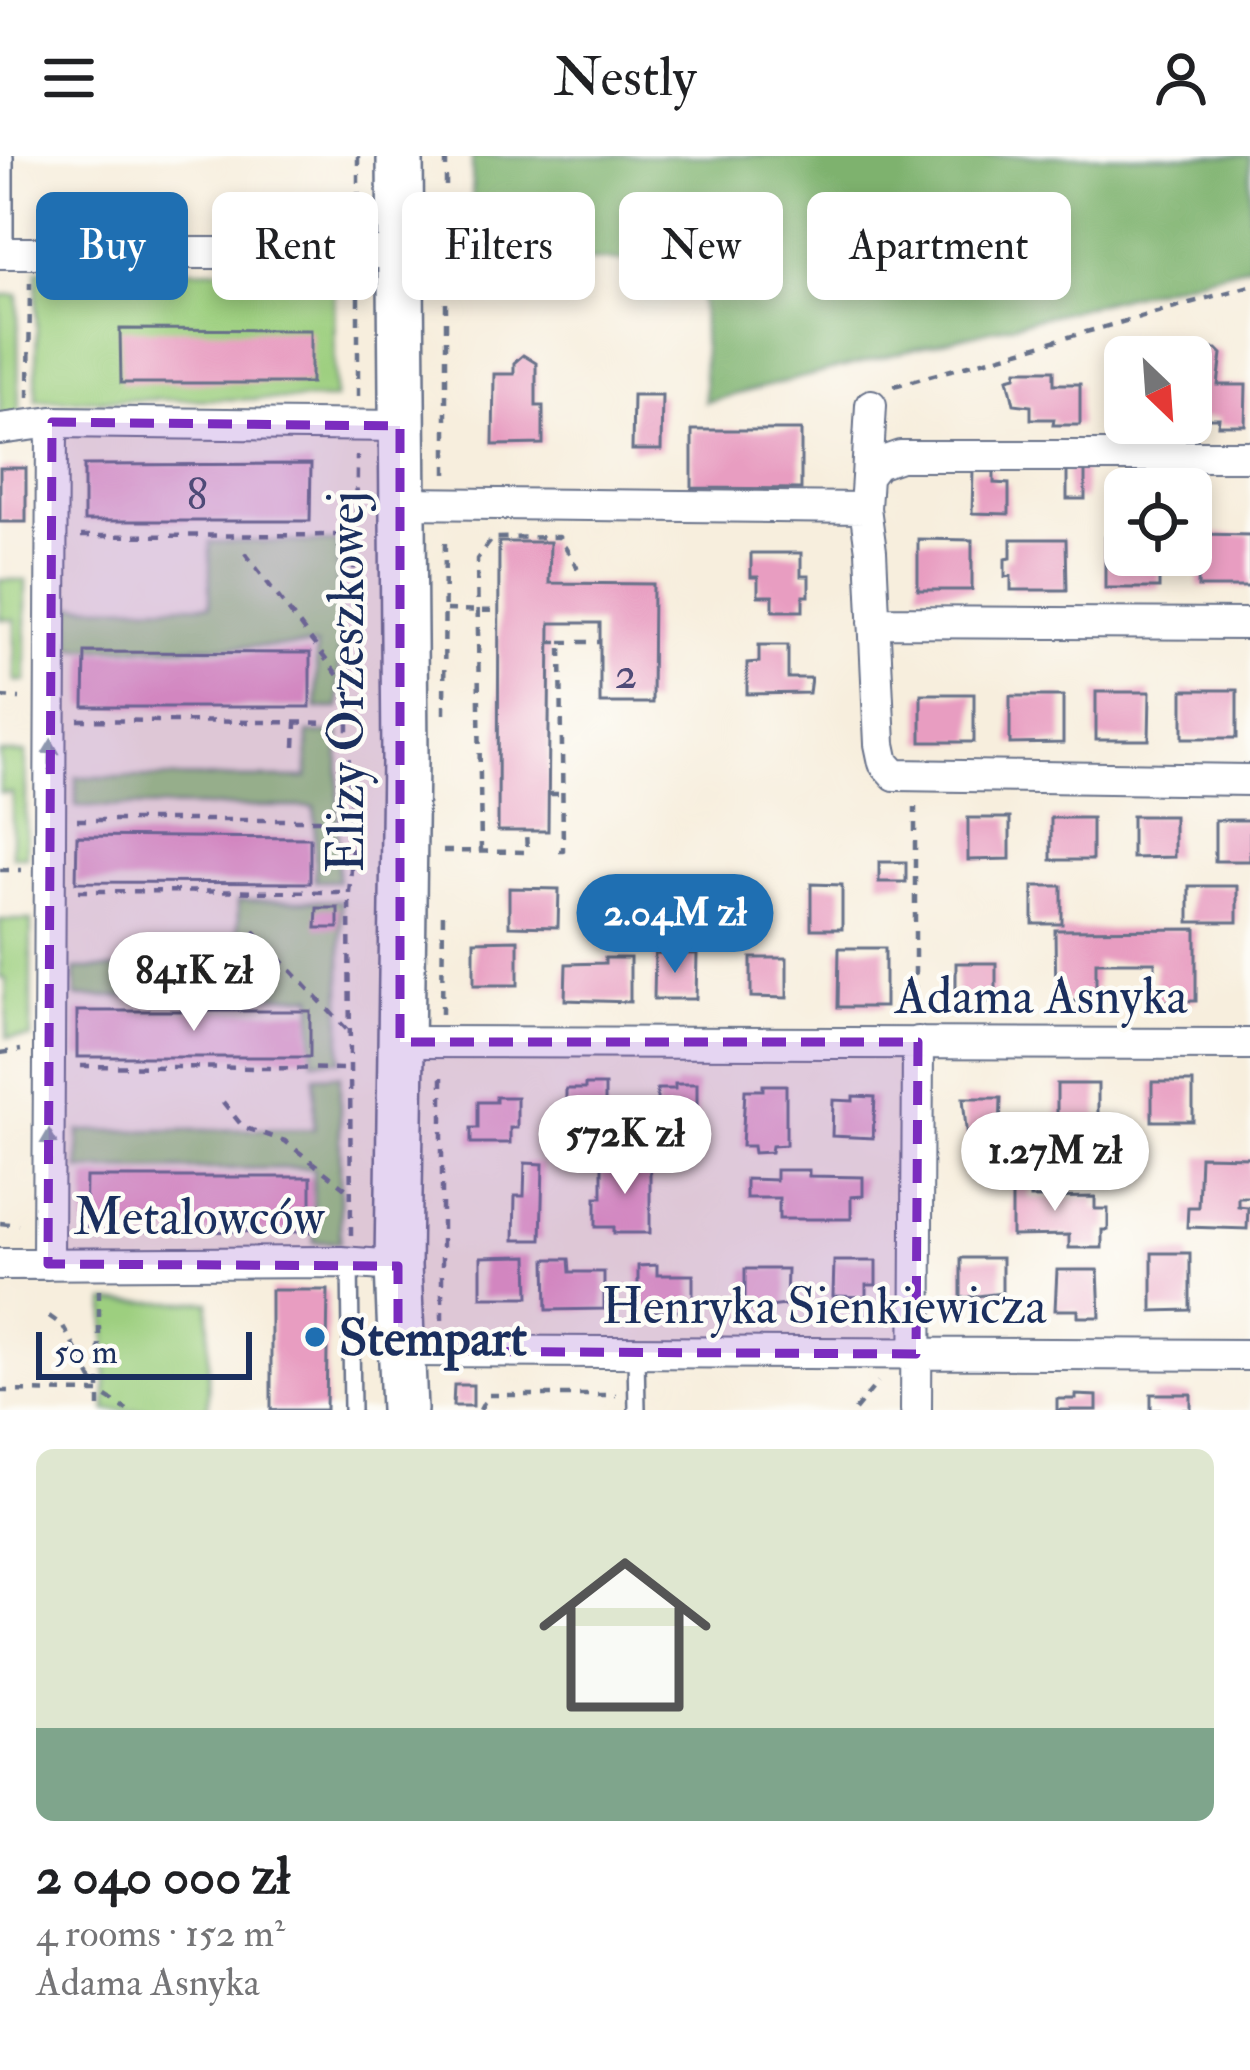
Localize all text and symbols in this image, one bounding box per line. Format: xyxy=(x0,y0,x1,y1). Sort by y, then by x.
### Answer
text: Nestly xyxy=(553,44,697,112)
icon: menu xyxy=(36,45,102,111)
icon: person xyxy=(1148,45,1214,111)
chip: Buy xyxy=(36,192,188,300)
chip: Rent xyxy=(212,192,378,300)
chip: Filters xyxy=(402,192,595,300)
chip: New xyxy=(619,192,783,300)
chip: Apartment xyxy=(807,192,1071,300)
north arrow xyxy=(1104,336,1212,444)
map controls xyxy=(1104,336,1212,576)
house number: 8 xyxy=(186,467,208,523)
button: locate xyxy=(1104,468,1212,576)
street label: Elizy Orzeszkowej xyxy=(315,491,379,873)
house number: 2 xyxy=(615,646,637,702)
one-way arrow xyxy=(42,737,61,775)
pin: 2.04M zł xyxy=(551,874,799,976)
text: 2.04M zł xyxy=(603,888,747,937)
pin: 841K zł xyxy=(83,932,305,1034)
text: 841K zł xyxy=(135,946,253,995)
street label: Adama Asnyka xyxy=(894,965,1188,1029)
pin: 572K zł xyxy=(514,1095,736,1197)
text: 572K zł xyxy=(565,1109,685,1158)
pin: 1.27M zł xyxy=(931,1112,1179,1214)
text: 1.27M zł xyxy=(988,1126,1122,1175)
one-way arrow xyxy=(39,1127,59,1165)
street label: Metalowców xyxy=(73,1186,326,1250)
street label: Henryka Sienkiewicza xyxy=(601,1275,1048,1339)
place label: Stempart xyxy=(339,1307,527,1372)
marker: Stempart xyxy=(302,1324,328,1350)
scale bar xyxy=(36,1326,252,1379)
text: 50 m xyxy=(54,1332,118,1373)
icon: home xyxy=(517,1527,733,1743)
text: 2 040 000 zł xyxy=(36,1845,290,1909)
text: 4 rooms · 152 m² xyxy=(36,1909,285,1958)
text: Adama Asnyka xyxy=(36,1958,260,2007)

